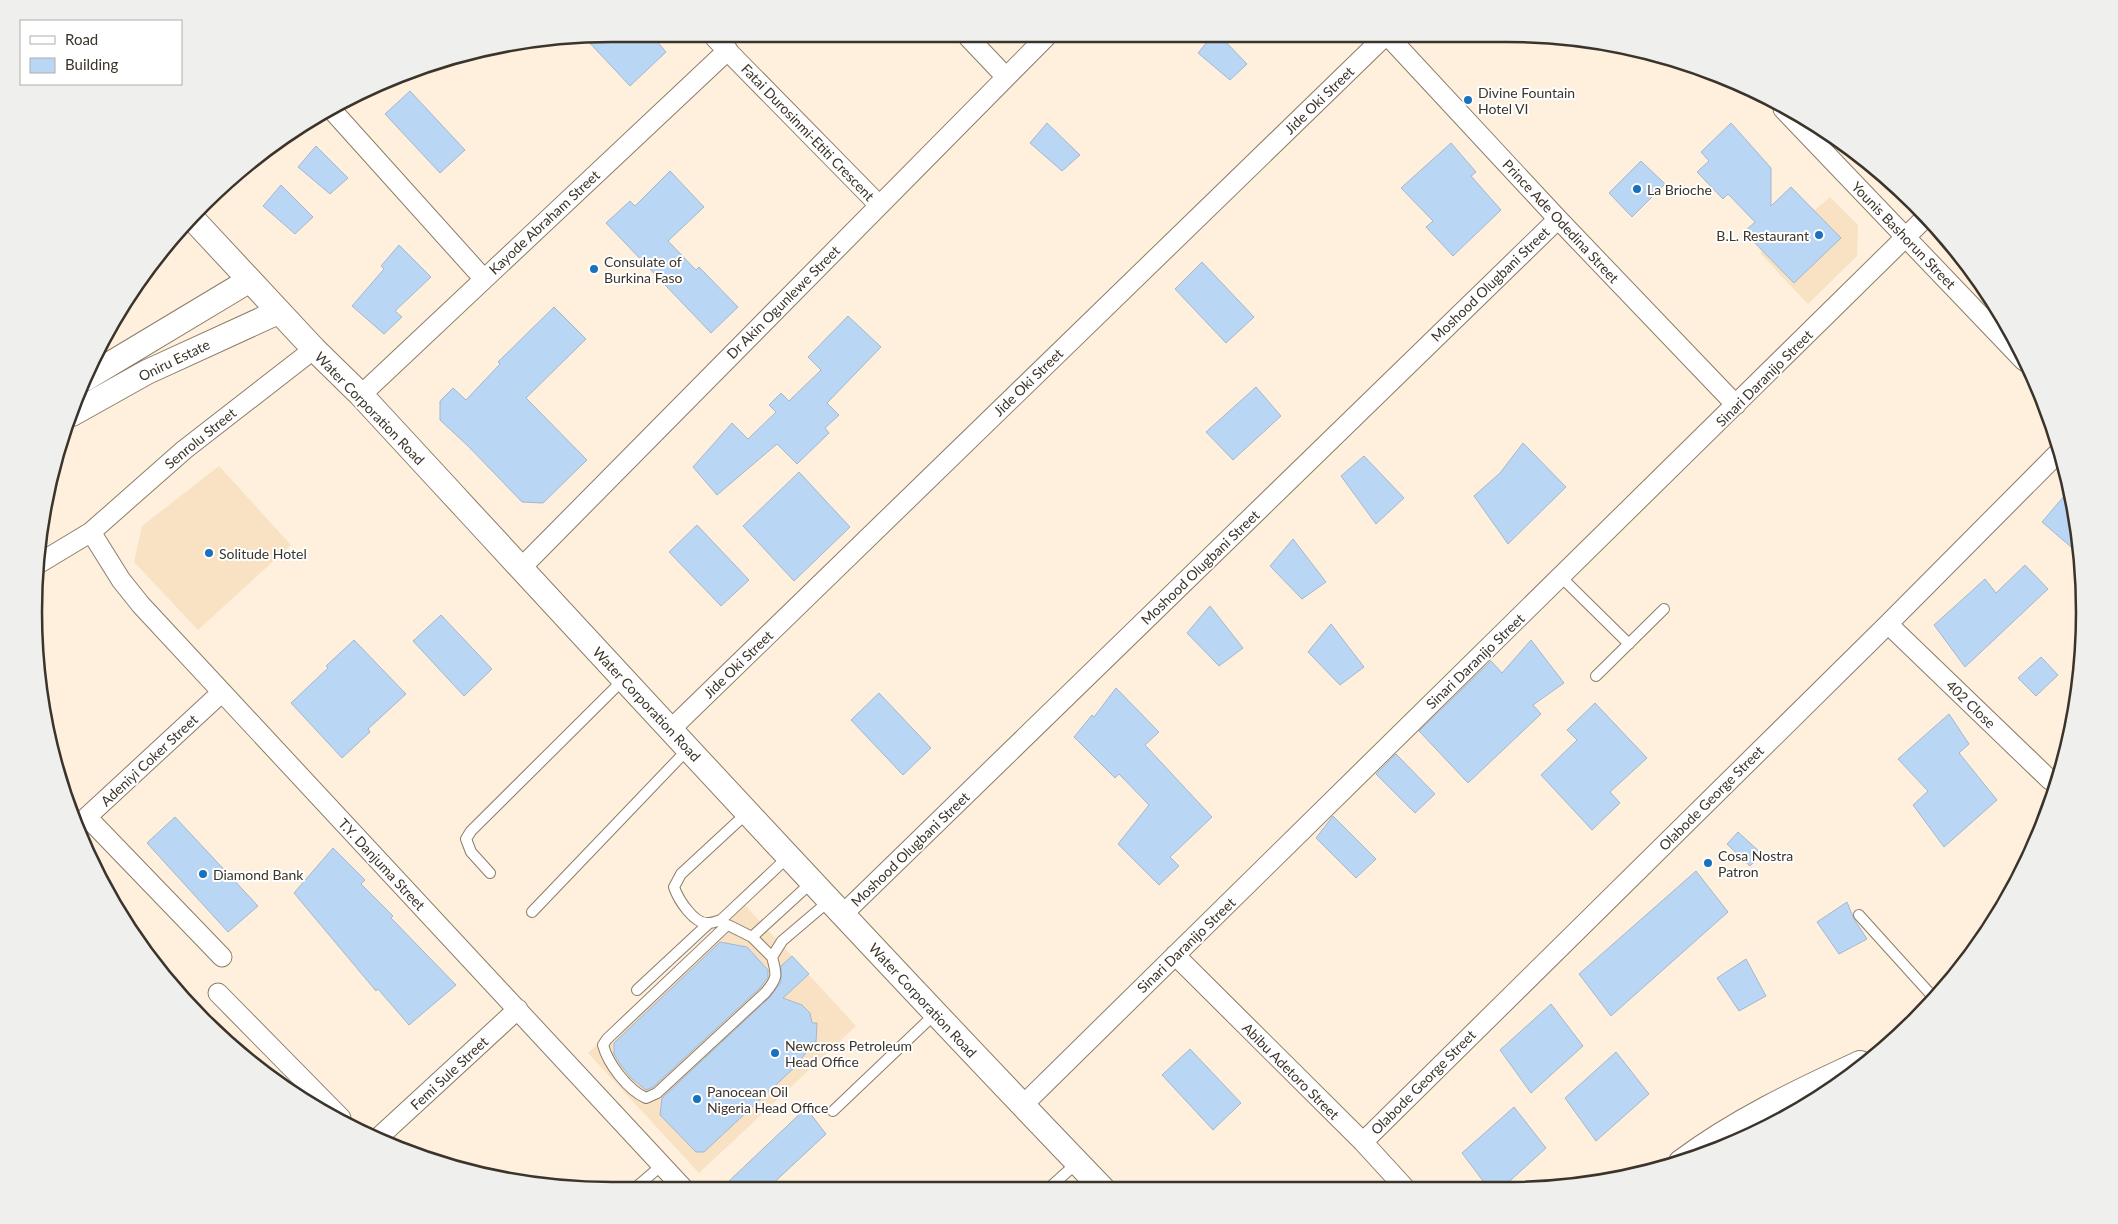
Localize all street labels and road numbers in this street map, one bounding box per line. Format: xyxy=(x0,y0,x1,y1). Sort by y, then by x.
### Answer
street label: Fatai Durosinmi-Etiti Crescent xyxy=(738,60,878,204)
street label: Jide Oki Street xyxy=(1281,63,1357,137)
street label: Prince Ade Odedina Street xyxy=(1499,156,1623,286)
street label: Kayode Abraham Street xyxy=(485,166,603,278)
street label: Younis Bashorun Street xyxy=(1848,178,1960,292)
street label: Moshood Olugbani Street xyxy=(1427,223,1553,345)
street label: Dr Akin Ogunlewe Street xyxy=(723,242,843,362)
street label: Sinari Daranijo Street xyxy=(1712,326,1816,430)
street label: Oniru Estate xyxy=(136,335,212,385)
street label: Jide Oki Street xyxy=(990,345,1066,419)
street label: Water Corporation Road xyxy=(312,348,428,468)
street label: Senrolu Street xyxy=(161,404,239,472)
street label: Moshood Olugbani Street xyxy=(1137,506,1263,628)
street label: Sinari Daranijo Street xyxy=(1422,610,1528,712)
street label: Jide Oki Street xyxy=(700,627,776,701)
street label: Water Corporation Road xyxy=(590,643,704,765)
street label: 402 Close xyxy=(1943,676,1999,732)
street label: Adeniyi Coker Street xyxy=(97,711,201,809)
street label: Olabode George Street xyxy=(1655,742,1767,854)
street label: Moshood Olugbani Street xyxy=(847,788,973,910)
street label: T.Y. Danjuma Street xyxy=(335,815,429,913)
street label: Sinari Daranijo Street xyxy=(1133,894,1239,996)
street label: Water Corporation Road xyxy=(866,939,980,1061)
street label: Abibu Adetoro Street xyxy=(1239,1019,1343,1123)
street label: Olabode George Street xyxy=(1367,1026,1479,1138)
street label: Femi Sule Street xyxy=(407,1033,491,1113)

